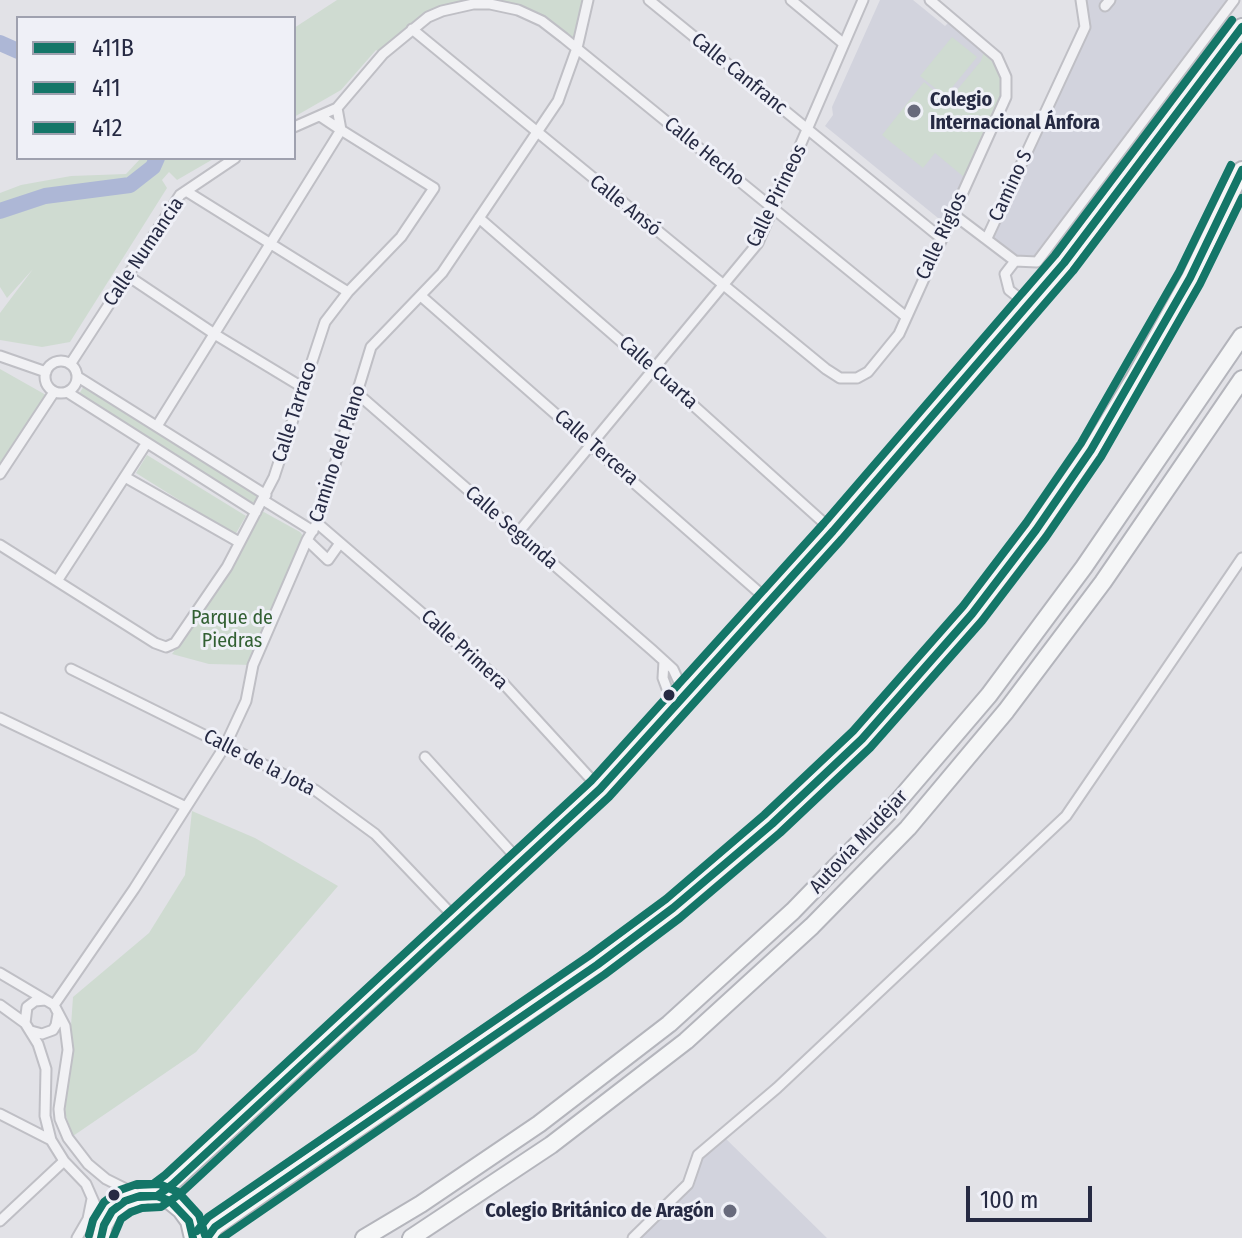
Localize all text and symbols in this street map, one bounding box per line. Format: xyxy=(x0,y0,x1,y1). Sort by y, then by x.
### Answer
legend xyxy=(16,16,296,160)
street label: Calle Canfranc xyxy=(686,28,792,120)
text: 411B xyxy=(92,34,134,62)
text: 411 xyxy=(92,74,121,102)
place label: Colegio Internacional Ánfora xyxy=(930,88,1100,135)
marker: Colegio Internacional Ánfora xyxy=(905,102,923,120)
street label: Calle Hecho xyxy=(659,112,749,192)
text: 412 xyxy=(92,114,122,142)
street label: Calle Pirineos xyxy=(742,141,812,251)
street label: Camino S xyxy=(984,147,1038,225)
street label: Calle Ansó xyxy=(585,170,665,242)
street label: Calle Riglos xyxy=(911,188,973,284)
street label: Calle Numancia xyxy=(99,193,189,311)
street label: Calle Cuarta xyxy=(614,331,702,415)
street label: Calle Tarraco xyxy=(267,359,323,465)
street label: Camino del Plano xyxy=(305,382,371,526)
street label: Calle Tercera xyxy=(549,405,643,491)
street label: Calle Segunda xyxy=(460,481,562,575)
street label: Calle Primera xyxy=(416,605,512,695)
park label: Parque de Piedras xyxy=(191,606,273,653)
unlabelled marker xyxy=(661,687,677,703)
street label: Calle de la Jota xyxy=(199,725,319,801)
street label: Autovía Mudéjar xyxy=(805,785,913,899)
scale bar xyxy=(970,1170,1096,1220)
text: 100 m xyxy=(980,1186,1038,1214)
unlabelled marker xyxy=(106,1187,122,1203)
place label: Colegio Británico de Aragón xyxy=(485,1199,714,1223)
marker: Colegio Británico de Aragón xyxy=(721,1202,739,1220)

